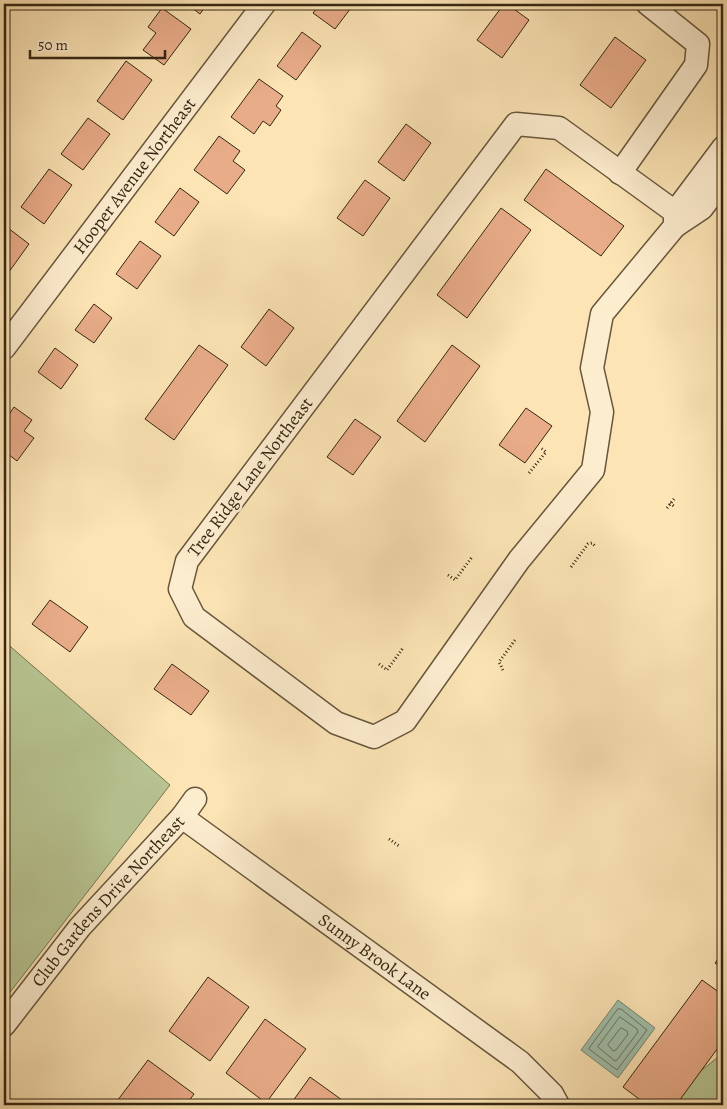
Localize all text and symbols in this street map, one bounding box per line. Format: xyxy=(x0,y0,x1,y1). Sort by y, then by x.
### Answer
scale bar xyxy=(30,28,165,60)
text: 50 m xyxy=(38,35,68,55)
street label: Hooper Avenue Northeast xyxy=(67,93,201,259)
street label: Tree Ridge Lane Northeast xyxy=(182,392,318,562)
street label: Club Gardens Drive Northeast xyxy=(26,810,190,992)
street label: Sunny Brook Lane xyxy=(314,908,436,1006)

